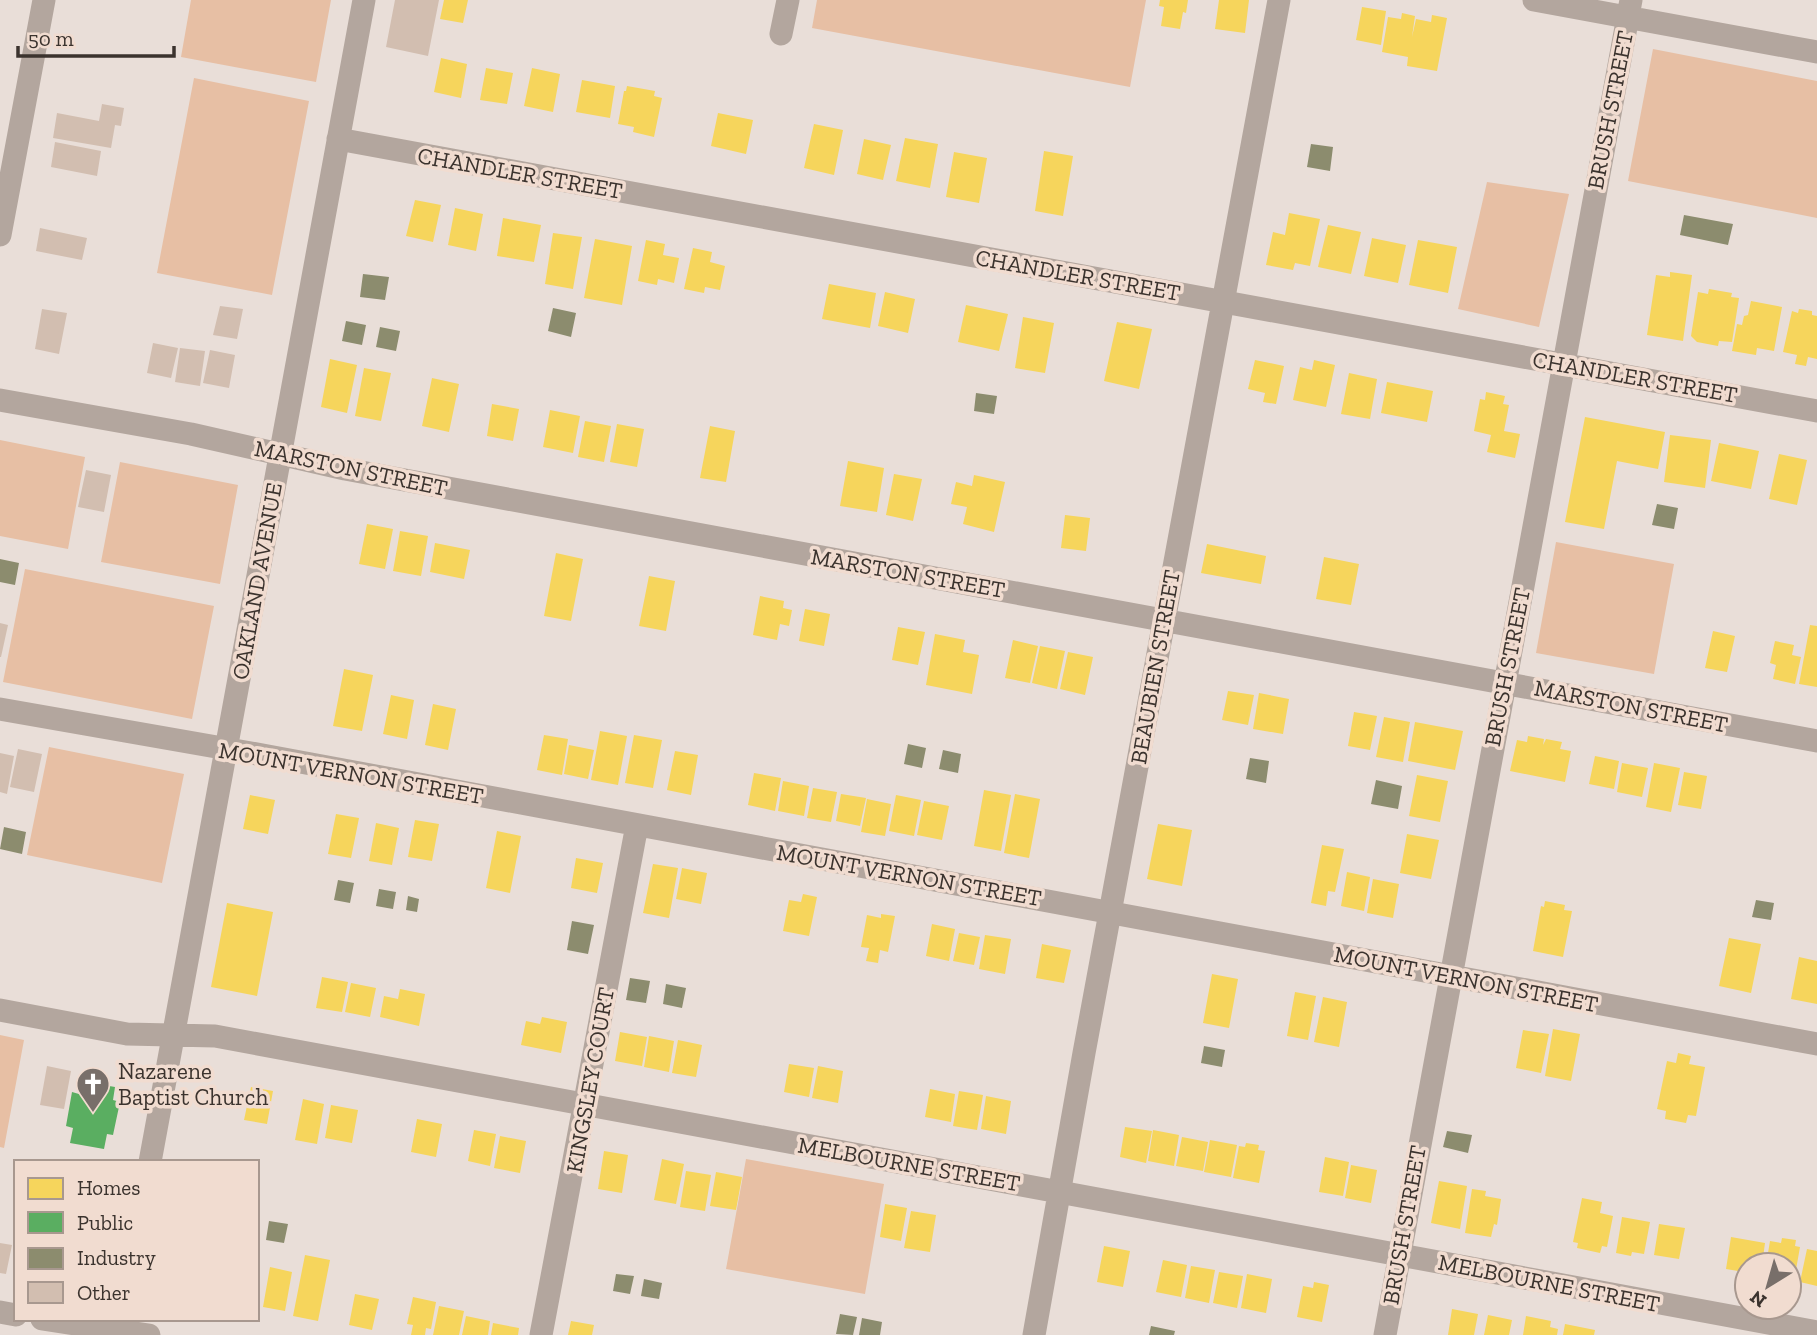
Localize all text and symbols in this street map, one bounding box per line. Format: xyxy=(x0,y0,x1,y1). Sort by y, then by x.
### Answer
scale bar xyxy=(18,14,173,58)
text: 50 m xyxy=(28,26,74,51)
street label: BRUSH STREET xyxy=(1581,28,1639,192)
street label: CHANDLER STREET xyxy=(415,141,625,205)
street label: CHANDLER STREET xyxy=(973,243,1183,307)
street label: CHANDLER STREET xyxy=(1530,345,1740,409)
street label: MARSTON STREET xyxy=(252,434,450,502)
street label: OAKLAND AVENUE xyxy=(226,480,288,682)
street label: MARSTON STREET xyxy=(809,542,1007,604)
street label: BEAUBIEN STREET xyxy=(1124,568,1186,766)
street label: BRUSH STREET xyxy=(1478,585,1536,749)
street label: MARSTON STREET xyxy=(1532,674,1730,738)
street label: MOUNT VERNON STREET xyxy=(216,736,486,810)
street label: MOUNT VERNON STREET xyxy=(774,838,1044,912)
street label: MOUNT VERNON STREET xyxy=(1332,940,1600,1018)
street label: KINGSLEY COURT xyxy=(560,985,620,1175)
place label: Nazarene Baptist Church xyxy=(118,1057,268,1111)
church icon: Nazarene Baptist Church xyxy=(74,1065,112,1114)
street label: MELBOURNE STREET xyxy=(796,1131,1022,1197)
street label: BRUSH STREET xyxy=(1376,1143,1432,1307)
legend xyxy=(14,1160,259,1321)
text: Homes xyxy=(77,1175,140,1200)
text: Public xyxy=(77,1210,133,1235)
text: Industry xyxy=(77,1245,156,1270)
street label: MELBOURNE STREET xyxy=(1436,1248,1662,1318)
north arrow xyxy=(1733,1251,1803,1321)
text: Other xyxy=(77,1280,131,1305)
text: N xyxy=(1745,1286,1771,1313)

